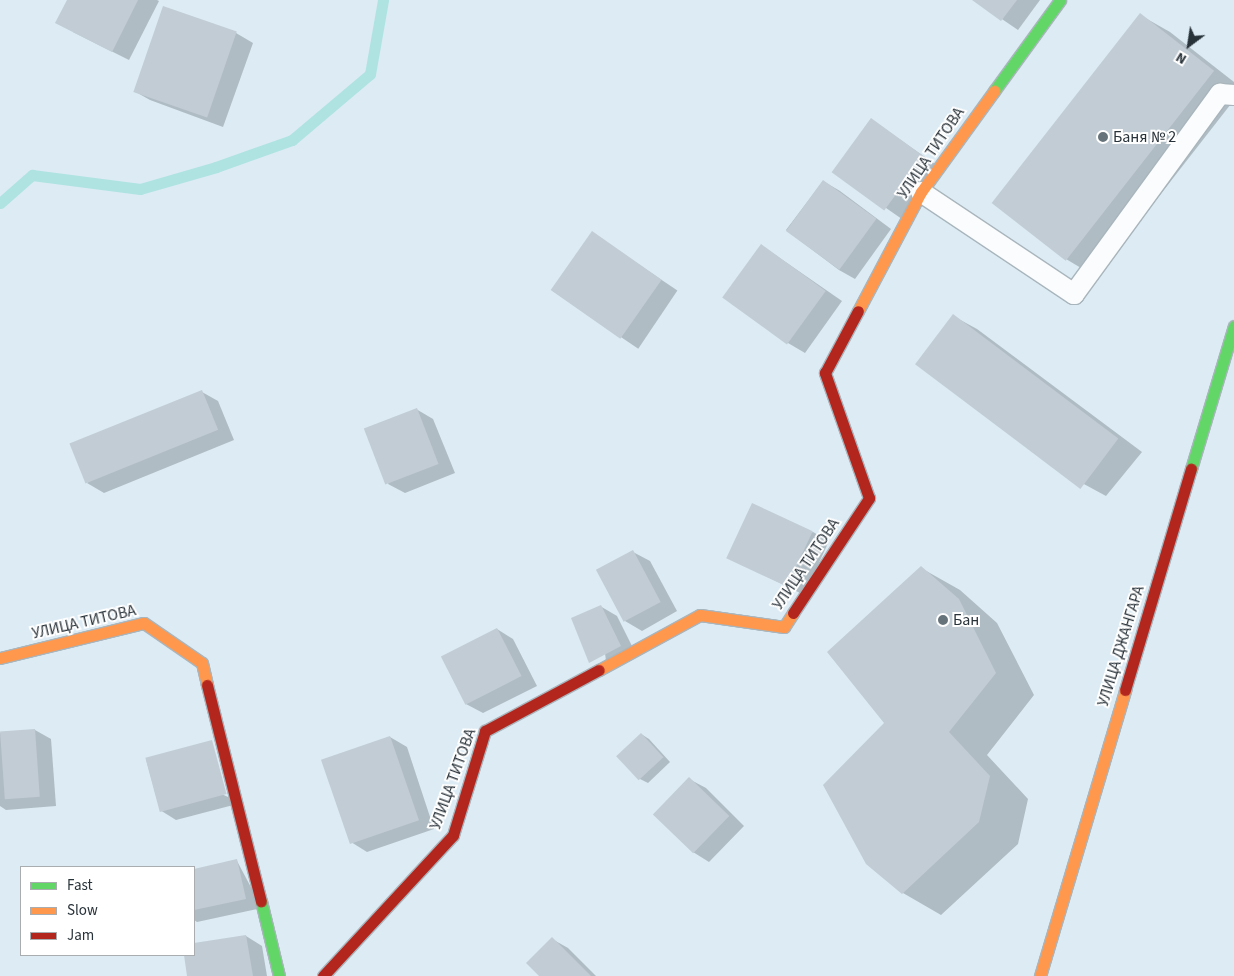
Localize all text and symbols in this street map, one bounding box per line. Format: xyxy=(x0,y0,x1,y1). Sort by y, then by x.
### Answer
north arrow xyxy=(1164,20,1214,70)
text: N xyxy=(1172,47,1190,69)
street label: УЛИЦА ТИТОВА xyxy=(893,104,969,202)
place label: Баня № 2 xyxy=(1113,127,1176,147)
marker: Баня № 2 xyxy=(1097,131,1109,143)
street label: УЛИЦА ТИТОВА xyxy=(768,515,844,613)
street label: УЛИЦА ДЖАНГАРА xyxy=(1094,583,1148,709)
street label: УЛИЦА ТИТОВА xyxy=(30,601,138,643)
place label: Бан xyxy=(953,610,979,630)
marker: Бан xyxy=(937,614,949,626)
street label: УЛИЦА ТИТОВА xyxy=(426,726,480,832)
legend xyxy=(20,866,195,956)
text: Fast xyxy=(67,875,93,896)
text: Slow xyxy=(67,900,98,921)
text: Jam xyxy=(67,925,94,946)

